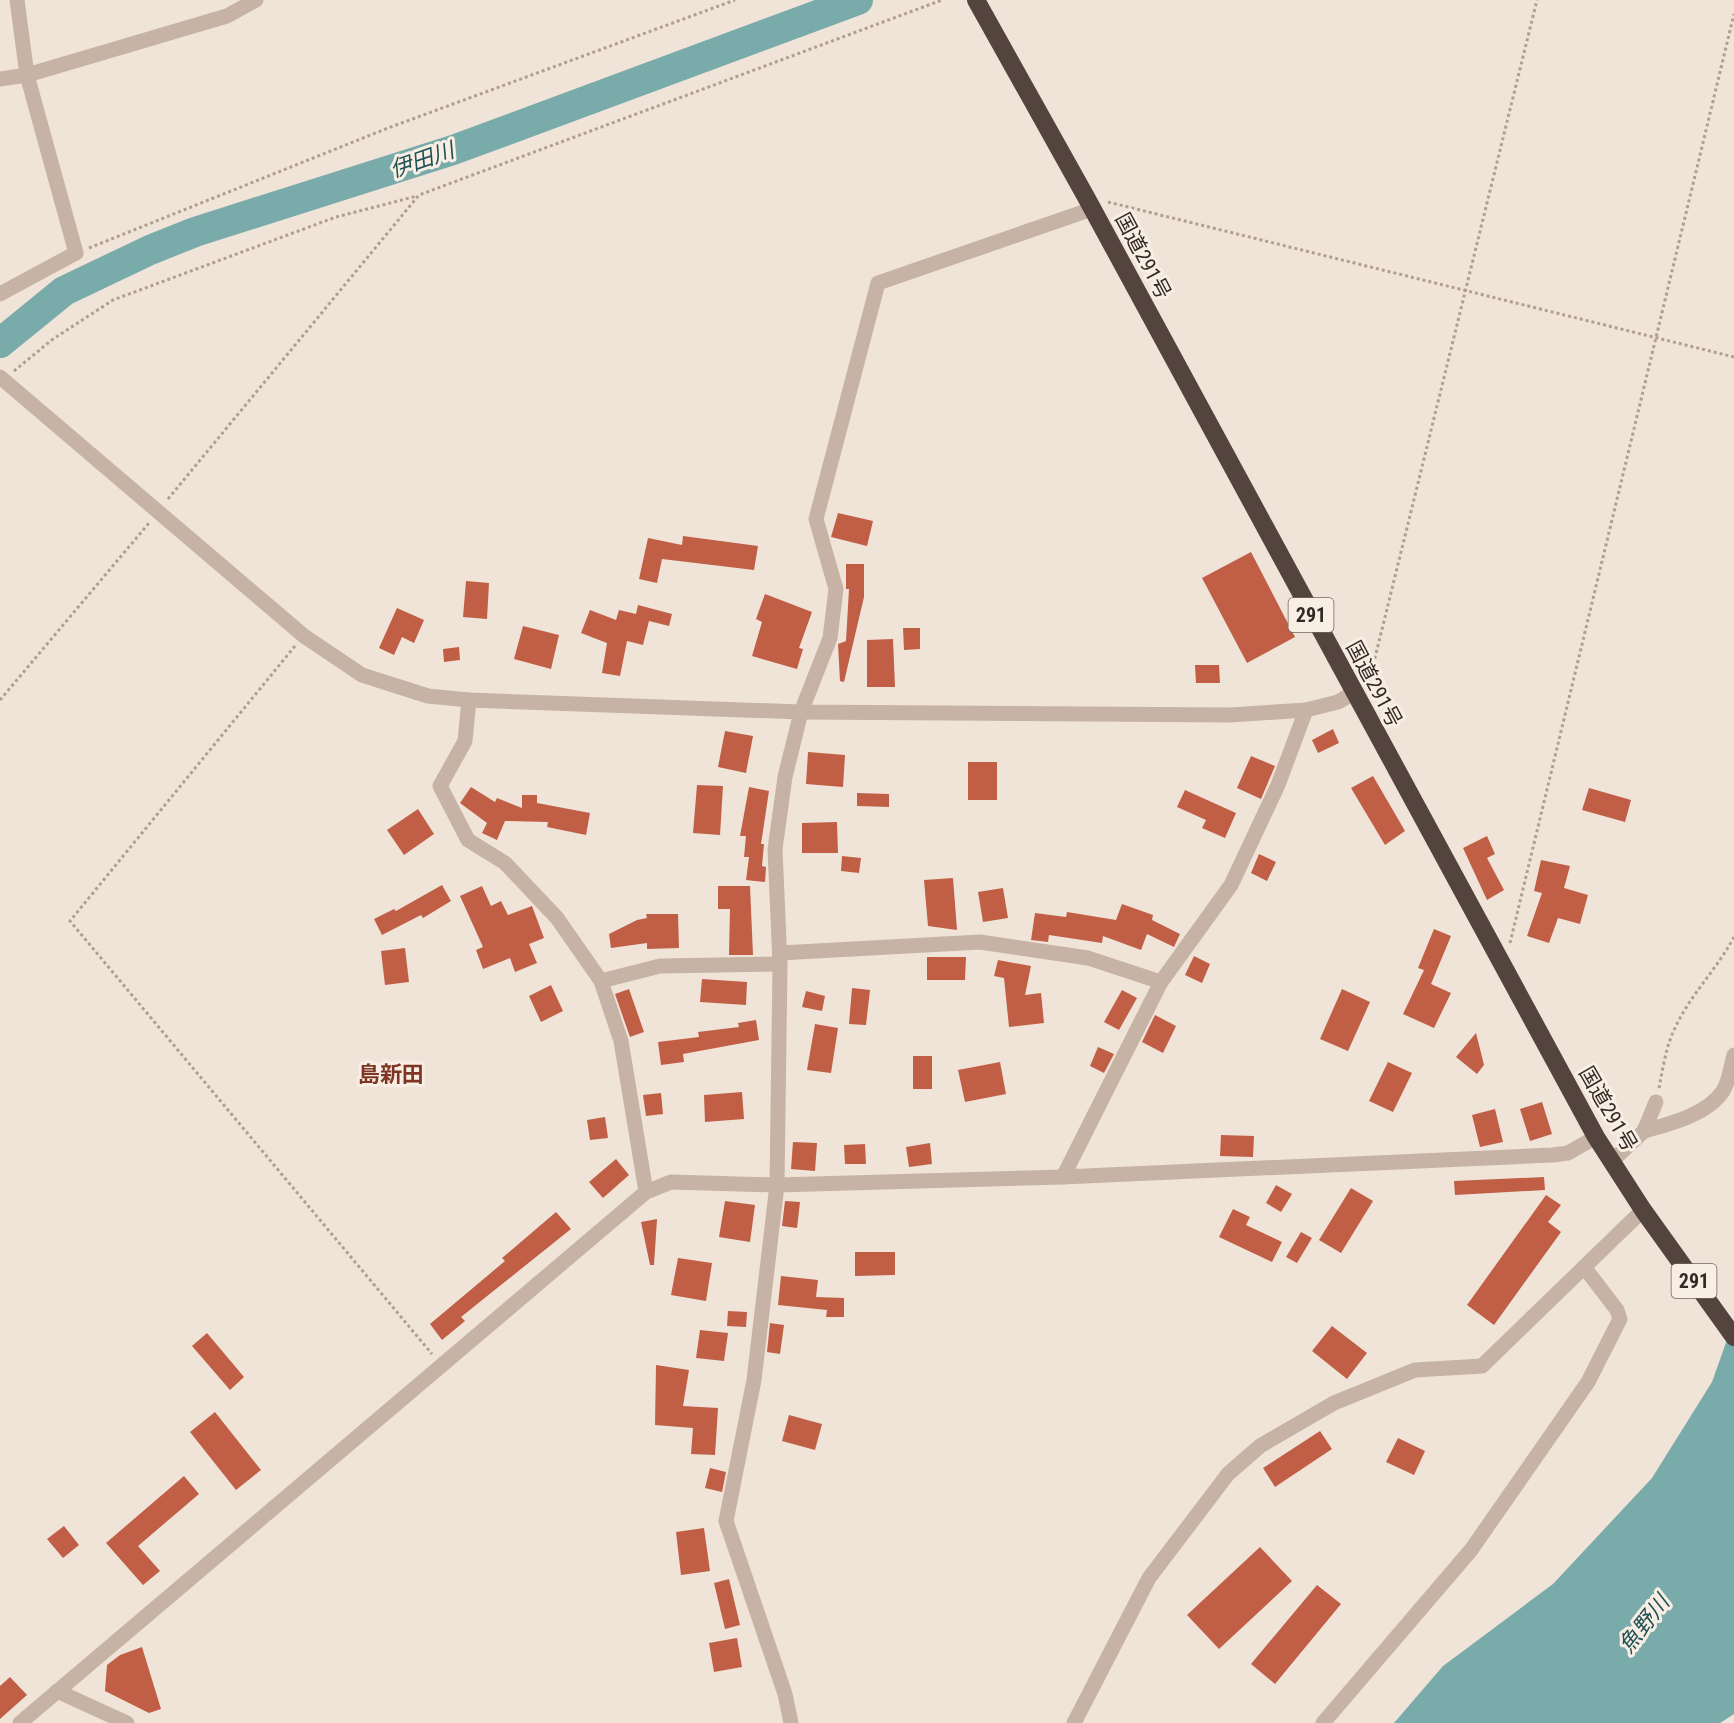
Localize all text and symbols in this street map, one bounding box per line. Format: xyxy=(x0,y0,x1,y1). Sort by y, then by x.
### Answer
water label: 伊田川 xyxy=(387,137,459,183)
street label: 国道291号 xyxy=(1110,209,1176,303)
road number: 291 xyxy=(1288,598,1334,632)
street label: 国道291号 xyxy=(1341,637,1407,731)
district label: 島新田 xyxy=(358,1062,424,1087)
street label: 国道291号 xyxy=(1574,1062,1642,1156)
road number: 291 xyxy=(1672,1264,1716,1298)
water label: 魚野川 xyxy=(1614,1589,1675,1658)

